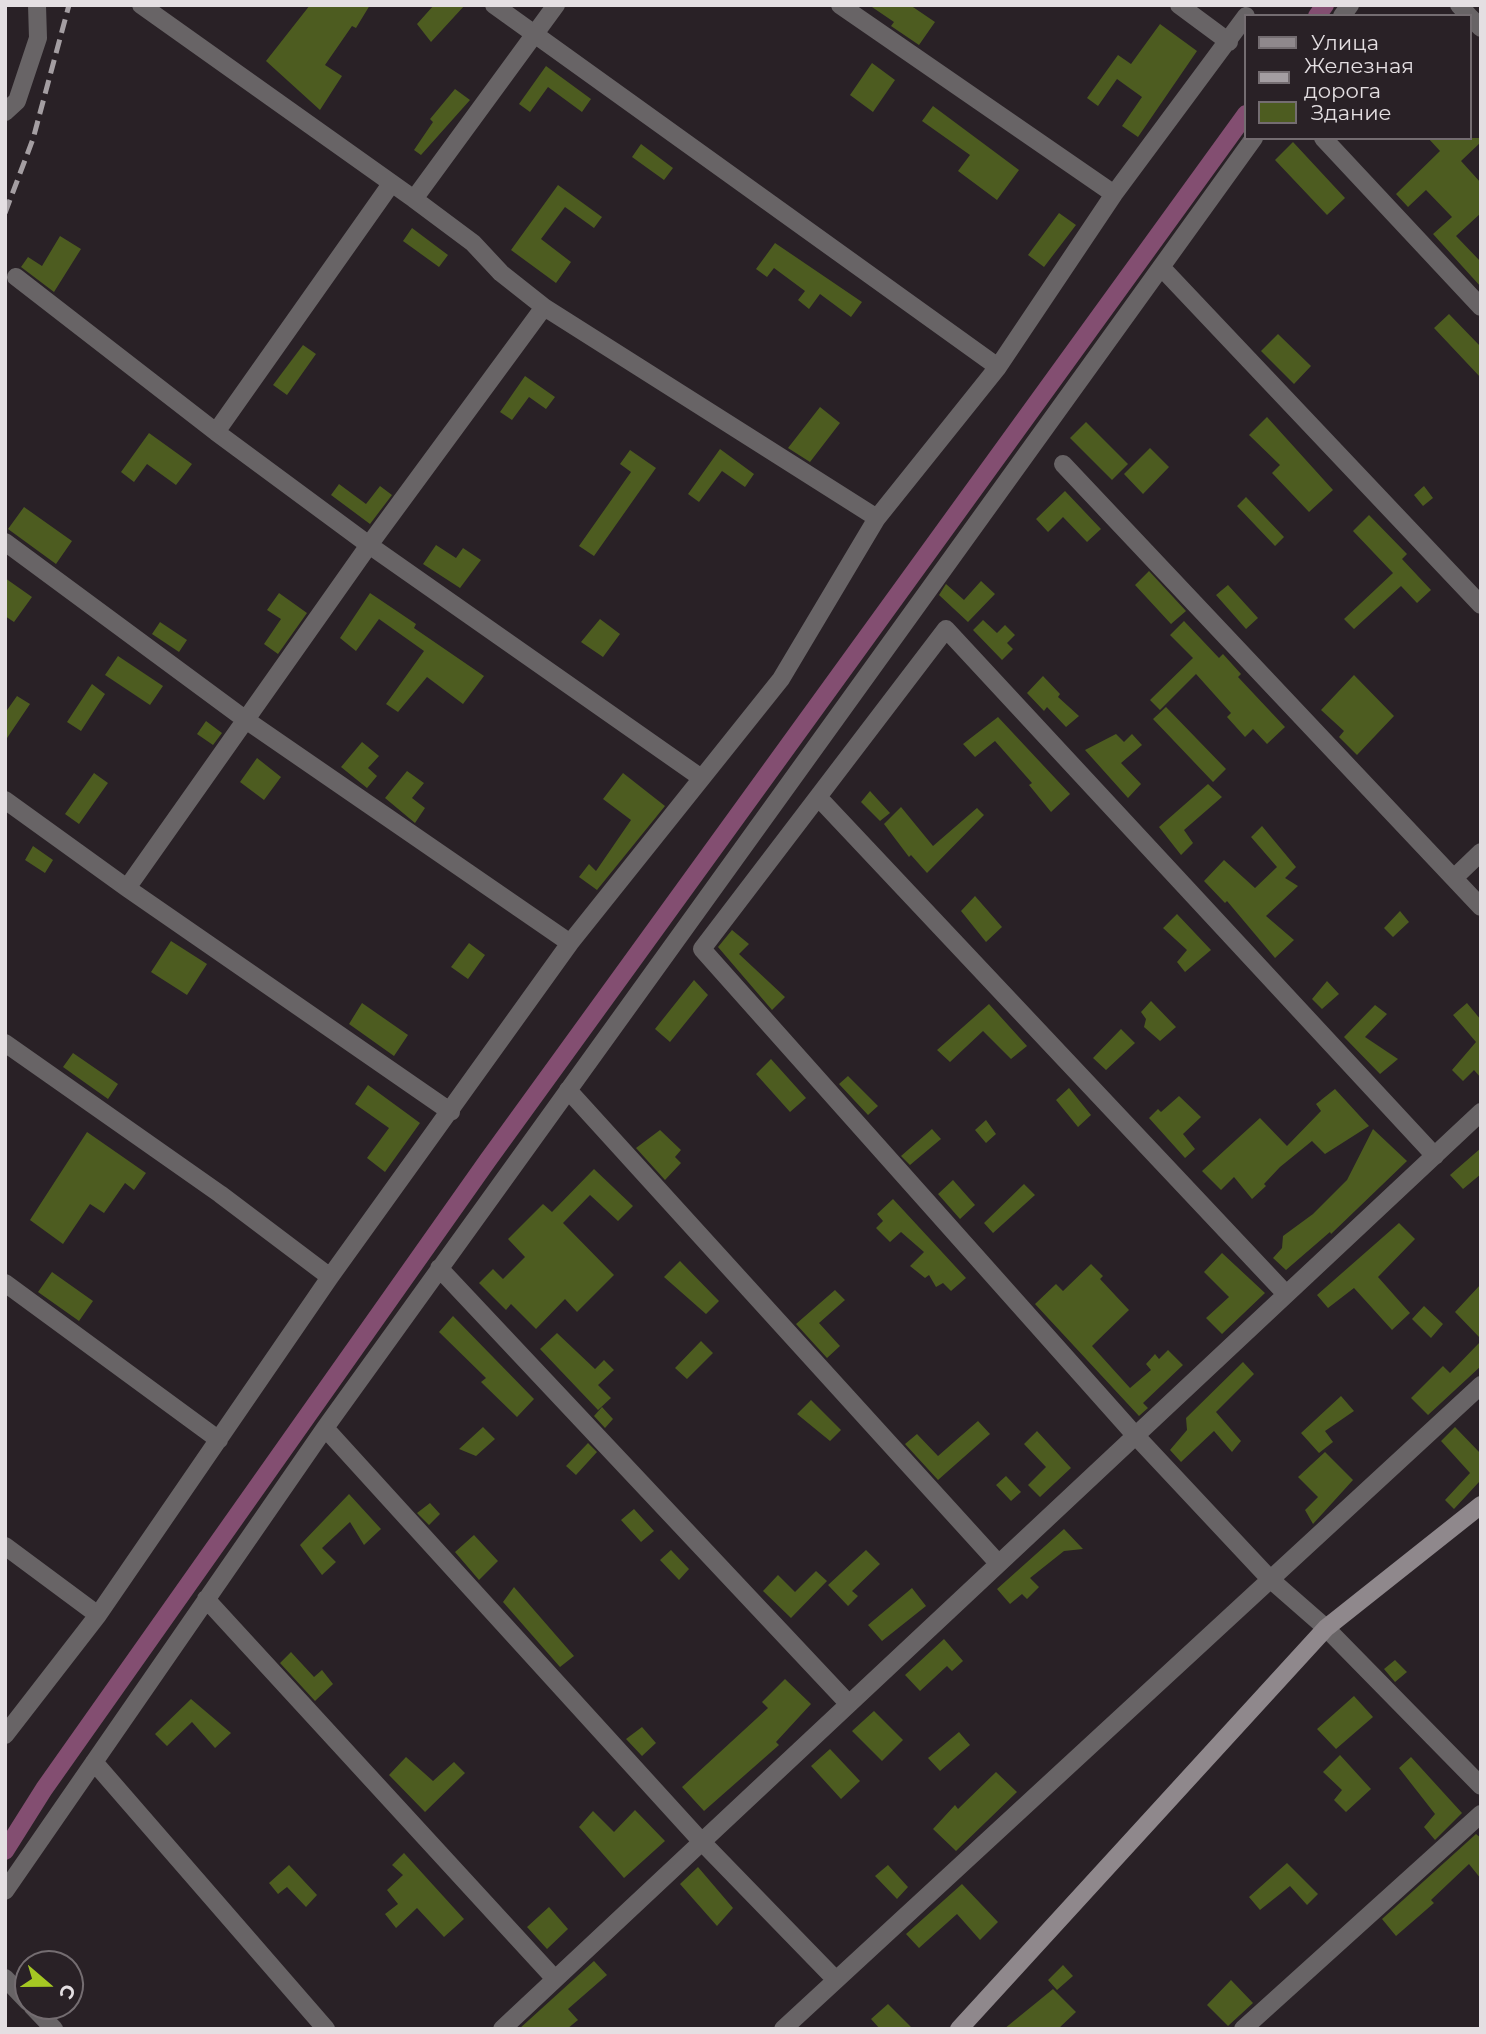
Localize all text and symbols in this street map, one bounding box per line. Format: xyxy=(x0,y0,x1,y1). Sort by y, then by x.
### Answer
legend xyxy=(1244,14,1472,140)
text: Улица xyxy=(1311,30,1379,55)
text: Железная дорога xyxy=(1304,53,1414,103)
text: Здание xyxy=(1311,100,1392,125)
north arrow xyxy=(14,1950,84,2020)
text: С xyxy=(54,1981,80,2002)

